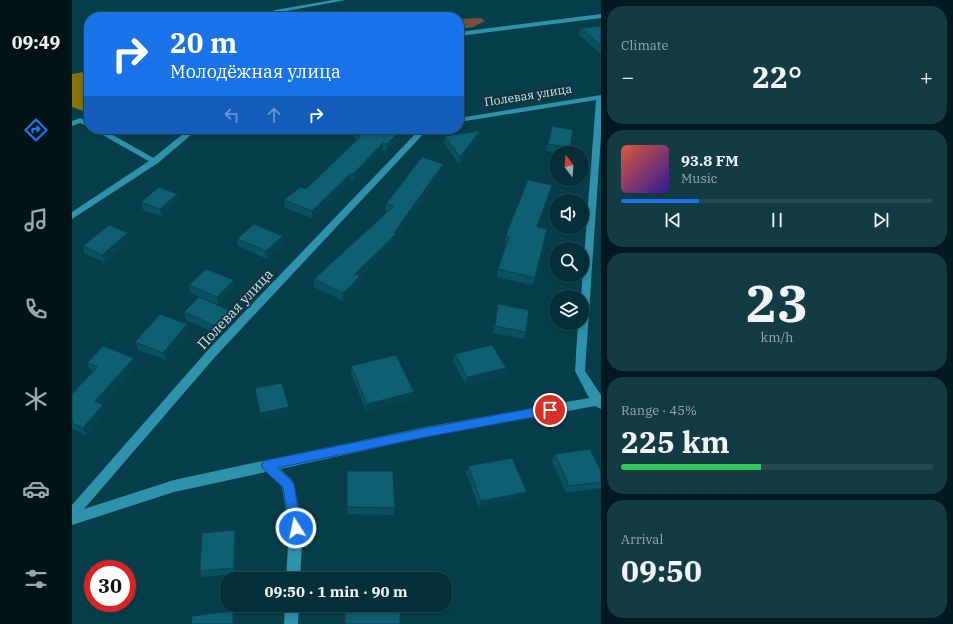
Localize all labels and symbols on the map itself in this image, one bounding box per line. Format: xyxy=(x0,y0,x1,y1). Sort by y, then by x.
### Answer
street label: Полевая улица xyxy=(483,81,573,109)
north arrow xyxy=(549,146,589,186)
street label: Полевая улица xyxy=(193,265,277,353)
pin xyxy=(533,393,567,427)
position arrow xyxy=(275,507,317,549)
speed limit sign: 30 xyxy=(84,560,136,612)

